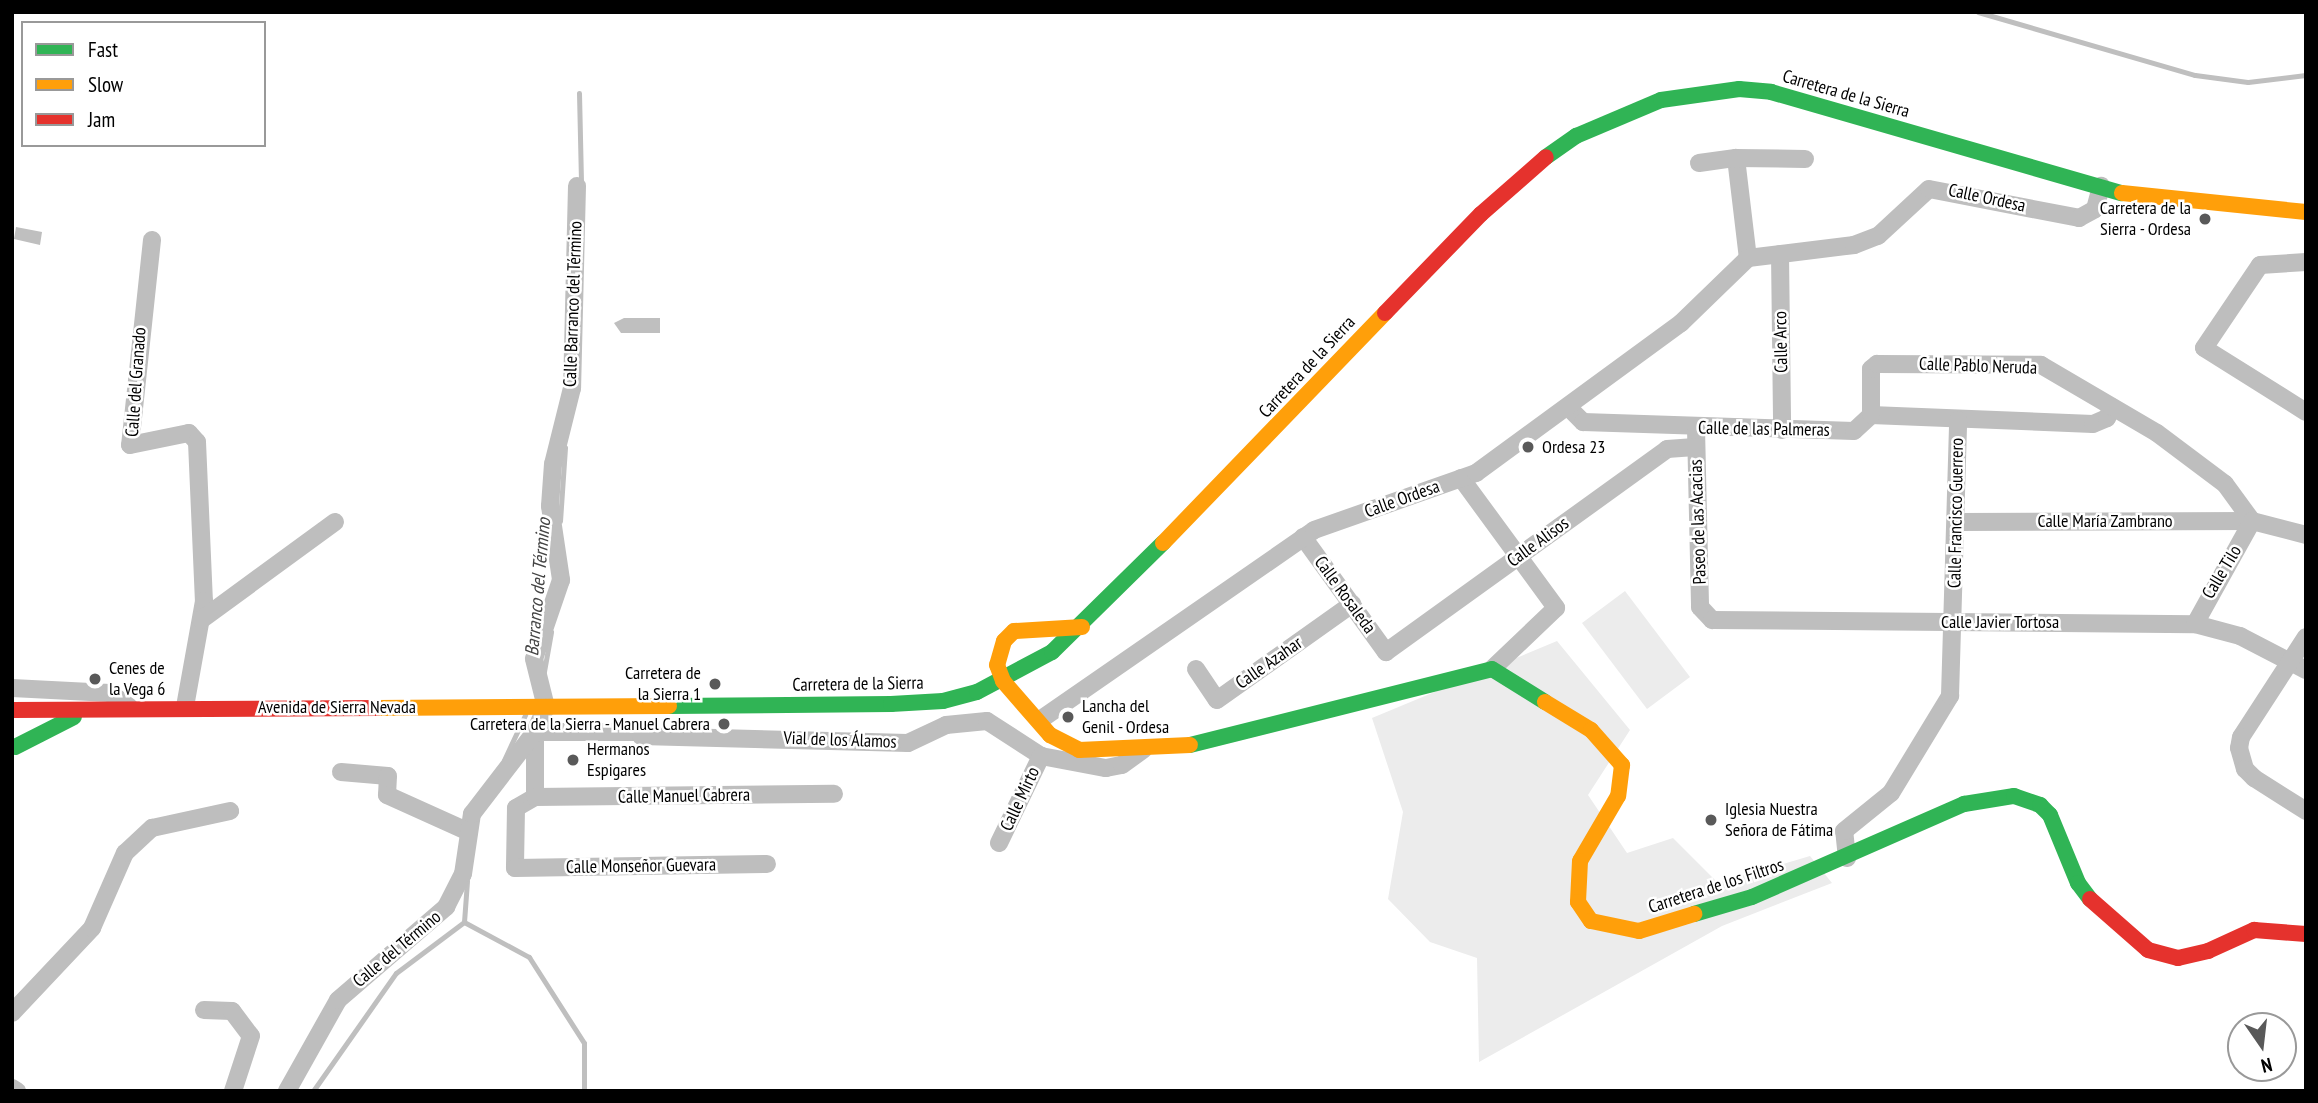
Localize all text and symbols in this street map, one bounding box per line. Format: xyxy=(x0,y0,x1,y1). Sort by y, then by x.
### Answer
legend xyxy=(21,21,266,147)
text: Fast xyxy=(88,36,118,63)
street label: Carretera de la Sierra xyxy=(1780,66,1912,122)
text: Slow xyxy=(88,71,123,98)
text: Jam xyxy=(88,106,115,133)
street label: Calle Ordesa xyxy=(1947,179,2027,217)
place label: Carretera de la Sierra - Ordesa xyxy=(2099,198,2191,241)
marker: Carretera de la Sierra - Ordesa xyxy=(2197,211,2213,227)
street label: Calle Barranco del Término xyxy=(559,220,587,388)
street label: Calle Arco xyxy=(1770,311,1792,373)
street label: Carretera de la Sierra xyxy=(1254,312,1360,422)
street label: Calle del Granado xyxy=(121,327,151,437)
street label: Calle Pablo Neruda xyxy=(1919,353,2037,379)
street label: Calle de las Palmeras xyxy=(1698,417,1830,441)
place label: Ordesa 23 xyxy=(1542,436,1605,458)
street label: Calle Francisco Guerrero xyxy=(1944,438,1968,588)
marker: Ordesa 23 xyxy=(1520,439,1536,455)
street label: Paseo de las Acacias xyxy=(1685,459,1711,585)
street label: Calle Ordesa xyxy=(1362,475,1442,523)
street label: Calle María Zambrano xyxy=(2037,510,2173,532)
street label: Calle Alisos xyxy=(1503,512,1573,572)
water label: Barranco del Término xyxy=(521,517,555,657)
street label: Calle Tilo xyxy=(2198,541,2246,603)
street label: Calle Rosaleda xyxy=(1310,552,1380,638)
street label: Calle Javier Tortosa xyxy=(1941,611,2059,633)
street label: Calle Azahar xyxy=(1231,632,1307,694)
place label: Cenes de la Vega 6 xyxy=(109,658,166,700)
place label: Carretera de la Sierra 1 xyxy=(625,663,701,706)
marker: Cenes de la Vega 6 xyxy=(87,671,103,687)
street label: Carretera de la Sierra xyxy=(792,672,924,696)
marker: Carretera de la Sierra 1 xyxy=(707,676,723,692)
street label: Avenida de Sierra Nevada xyxy=(258,696,416,718)
place label: Lancha del Genil - Ordesa xyxy=(1082,696,1170,738)
marker: Lancha del Genil - Ordesa xyxy=(1060,709,1076,725)
place label: Carretera de la Sierra - Manuel Cabrera xyxy=(469,713,710,735)
marker: Carretera de la Sierra - Manuel Cabrera xyxy=(716,716,732,732)
street label: Vial de los Álamos xyxy=(783,727,897,753)
place label: Hermanos Espigares xyxy=(587,739,650,782)
marker: Hermanos Espigares xyxy=(565,752,581,768)
street label: Calle Mirto xyxy=(996,764,1044,834)
street label: Calle Manuel Cabrera xyxy=(618,784,750,808)
place label: Iglesia Nuestra Señora de Fátima xyxy=(1725,799,1833,842)
marker: Iglesia Nuestra Señora de Fátima xyxy=(1703,812,1719,828)
street label: Calle Monseñor Guevara xyxy=(566,854,716,878)
street label: Carretera de los Filtros xyxy=(1646,854,1786,918)
street label: Calle del Término xyxy=(349,906,445,992)
north arrow xyxy=(2227,1012,2297,1082)
text: N xyxy=(2259,1053,2274,1078)

